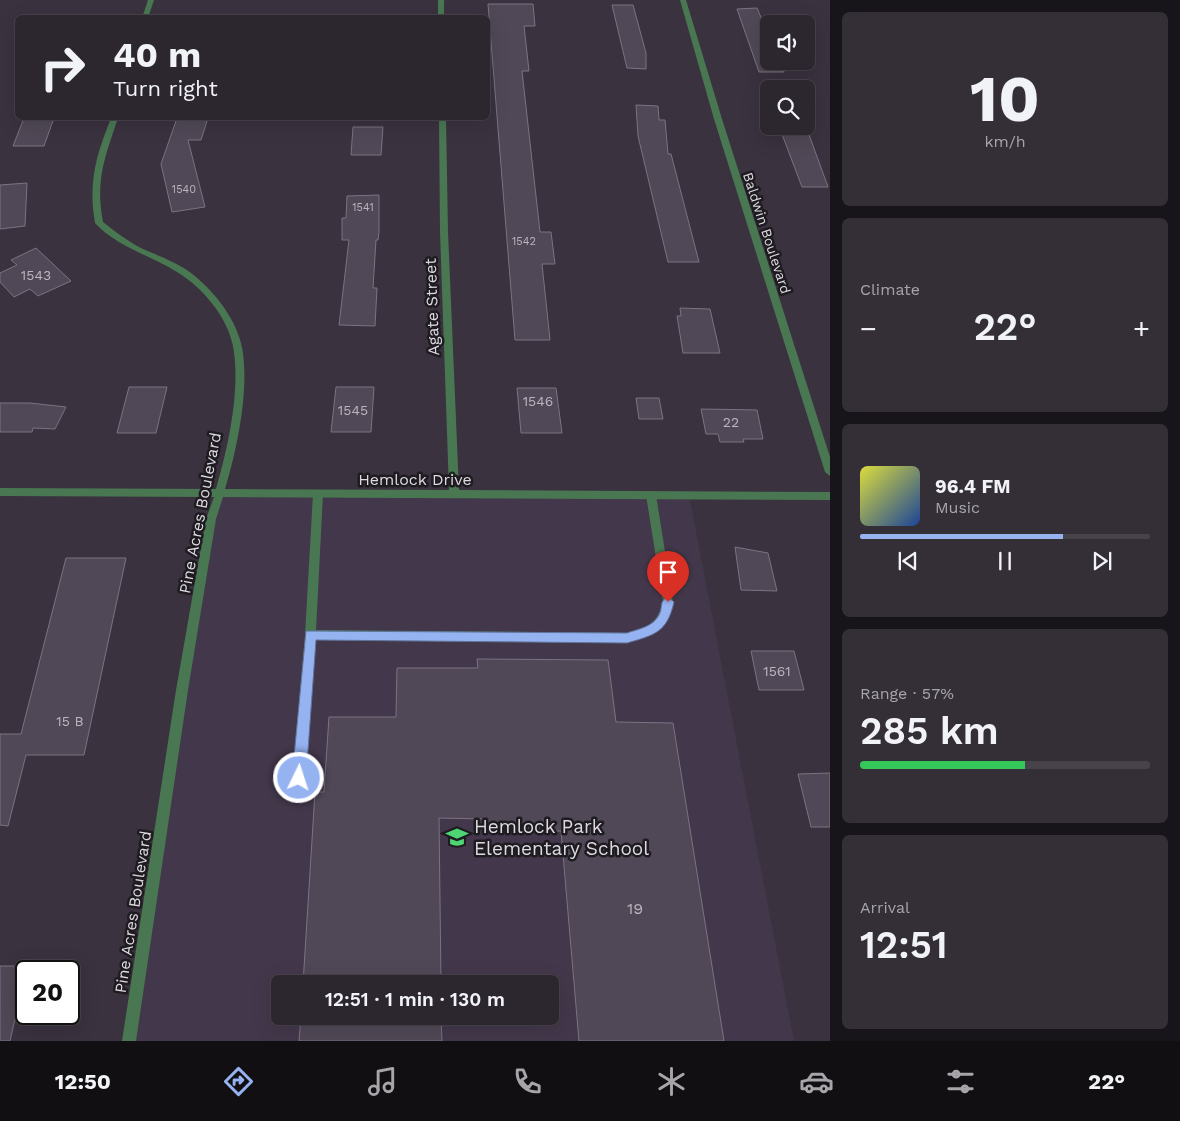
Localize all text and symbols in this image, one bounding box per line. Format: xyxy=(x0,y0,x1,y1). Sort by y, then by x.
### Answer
map controls xyxy=(760,15,815,135)
button: sound xyxy=(760,15,815,70)
text: 40 m xyxy=(113,34,201,76)
icon: right xyxy=(30,35,95,100)
text: 10 xyxy=(970,61,1040,137)
text: Turn right xyxy=(113,76,218,101)
button: search xyxy=(760,80,815,135)
text: km/h xyxy=(984,132,1026,151)
street label: Baldwin Boulevard xyxy=(740,170,794,296)
house number: 1540 xyxy=(172,183,196,196)
house number: 1541 xyxy=(352,201,374,214)
house number: 1542 xyxy=(512,235,536,248)
street label: Agate Street xyxy=(421,258,443,356)
house number: 1543 xyxy=(21,267,51,283)
text: Climate xyxy=(860,280,920,299)
text: 22° xyxy=(973,305,1037,349)
text: − xyxy=(860,312,877,345)
text: + xyxy=(1133,312,1150,345)
house number: 1546 xyxy=(523,393,553,409)
house number: 1545 xyxy=(338,402,368,418)
house number: 22 xyxy=(723,414,739,430)
street label: Pine Acres Boulevard xyxy=(175,431,225,595)
street label: Hemlock Drive xyxy=(358,470,472,489)
text: 96.4 FM xyxy=(935,475,1010,498)
text: Music xyxy=(935,498,980,517)
icon: previous xyxy=(894,547,922,575)
icon: pause xyxy=(991,547,1019,575)
icon: next xyxy=(1088,547,1116,575)
pin xyxy=(647,551,689,602)
icon: arrive xyxy=(654,558,682,586)
house number: 1561 xyxy=(763,663,791,679)
text: Range · 57% xyxy=(860,684,954,703)
text: 285 km xyxy=(860,709,999,753)
house number: 15 B xyxy=(56,713,84,729)
position arrow xyxy=(272,751,324,803)
place label: Hemlock Park Elementary School xyxy=(474,815,649,860)
school or university icon: Hemlock Park Elementary School xyxy=(444,824,470,850)
street label: Pine Acres Boulevard xyxy=(111,830,155,994)
text: Arrival xyxy=(860,898,910,917)
house number: 19 xyxy=(627,899,643,918)
text: 12:51 xyxy=(860,923,948,967)
speed limit sign: 20 xyxy=(15,960,80,1025)
text: 12:51 · 1 min · 130 m xyxy=(325,988,505,1011)
icon: directions xyxy=(221,1064,256,1099)
icon: music xyxy=(365,1064,400,1099)
icon: phone xyxy=(510,1064,545,1099)
icon: climate xyxy=(654,1064,689,1099)
icon: car xyxy=(799,1064,834,1099)
icon: filters xyxy=(943,1064,978,1099)
text: 12:50 xyxy=(55,1069,111,1094)
text: 22° xyxy=(1088,1069,1125,1094)

